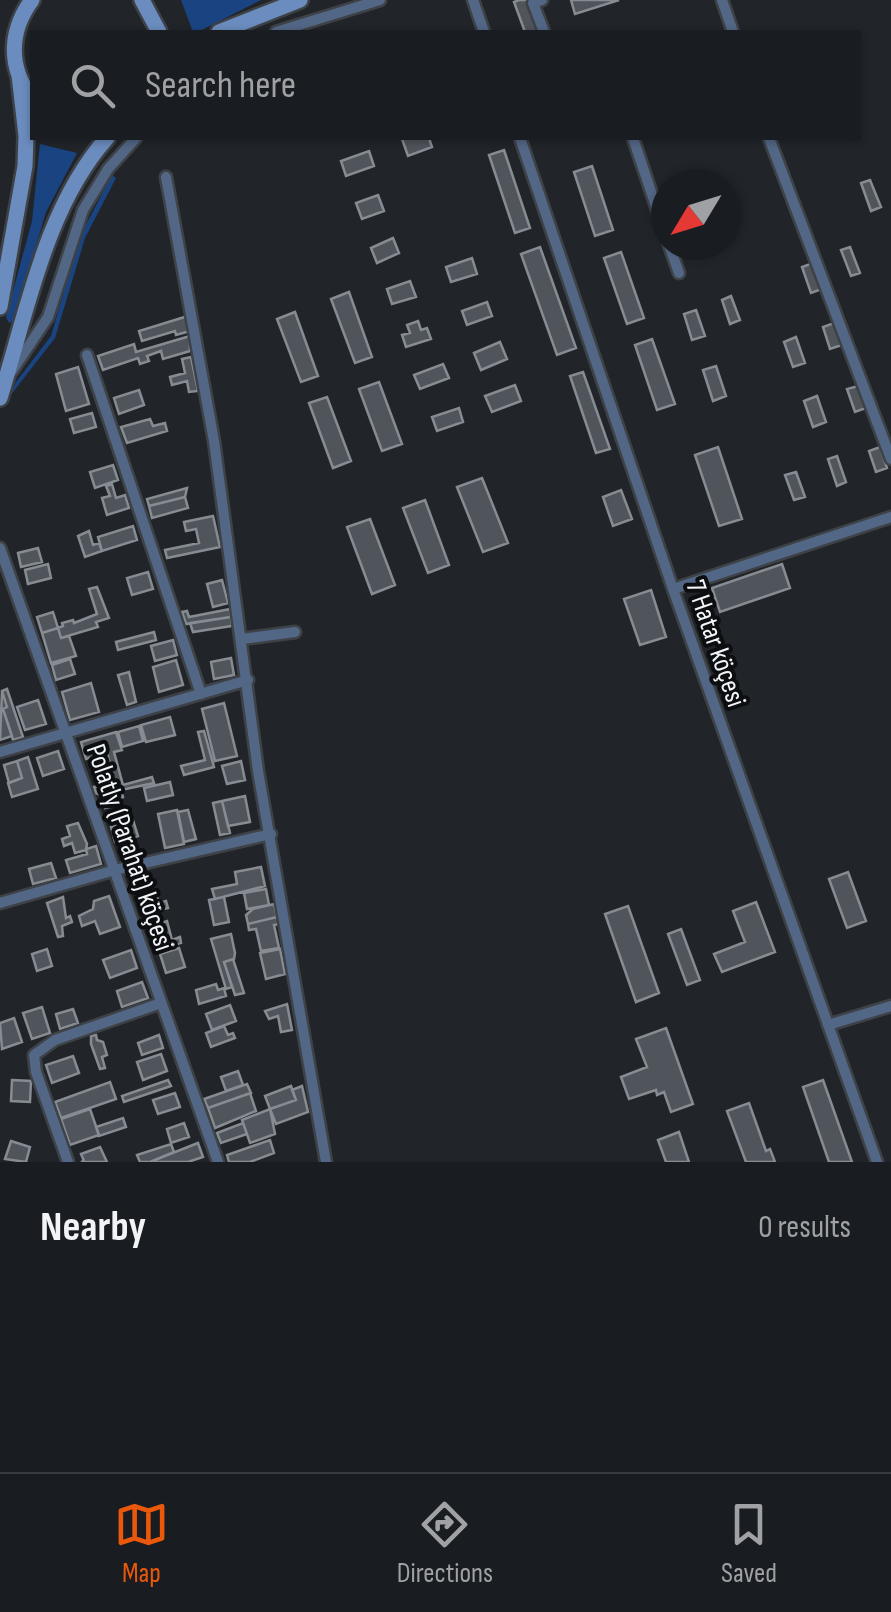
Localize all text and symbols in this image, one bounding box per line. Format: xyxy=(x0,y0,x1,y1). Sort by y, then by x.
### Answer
search box xyxy=(30,30,861,140)
icon: search xyxy=(65,58,120,113)
text: Search here xyxy=(145,63,296,108)
north arrow xyxy=(651,170,741,260)
street label: 7 Hatar köçesi xyxy=(679,576,753,711)
street label: Polatly (Parahat) köçesi xyxy=(79,740,180,955)
text: Nearby xyxy=(40,1202,146,1253)
text: 0 results xyxy=(758,1208,851,1247)
tab: Map xyxy=(114,1497,169,1590)
tab: Directions xyxy=(397,1497,493,1590)
tab: Saved xyxy=(721,1497,777,1590)

